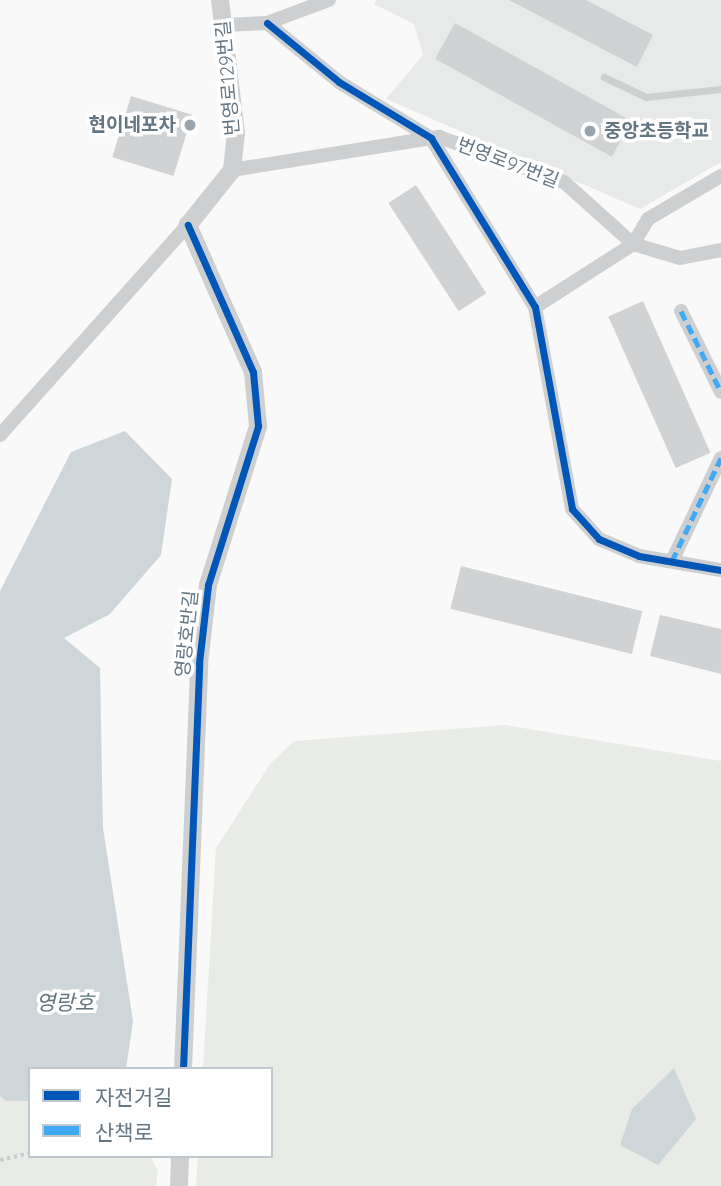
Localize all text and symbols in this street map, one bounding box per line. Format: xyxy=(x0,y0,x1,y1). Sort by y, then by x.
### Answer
street label: 번영로129번길 xyxy=(212,19,244,137)
place label: 현이네포차 xyxy=(89,114,176,136)
marker: 현이네포차 xyxy=(182,117,198,133)
place label: 중앙초등학교 xyxy=(604,120,709,142)
marker: 중앙초등학교 xyxy=(582,123,598,139)
street label: 번영로97번길 xyxy=(454,133,562,193)
street label: 영랑호반길 xyxy=(171,589,203,679)
water label: 영랑호 xyxy=(36,989,94,1015)
legend xyxy=(28,1067,273,1158)
text: 자전거길 xyxy=(95,1084,172,1110)
text: 산책로 xyxy=(95,1119,153,1145)

